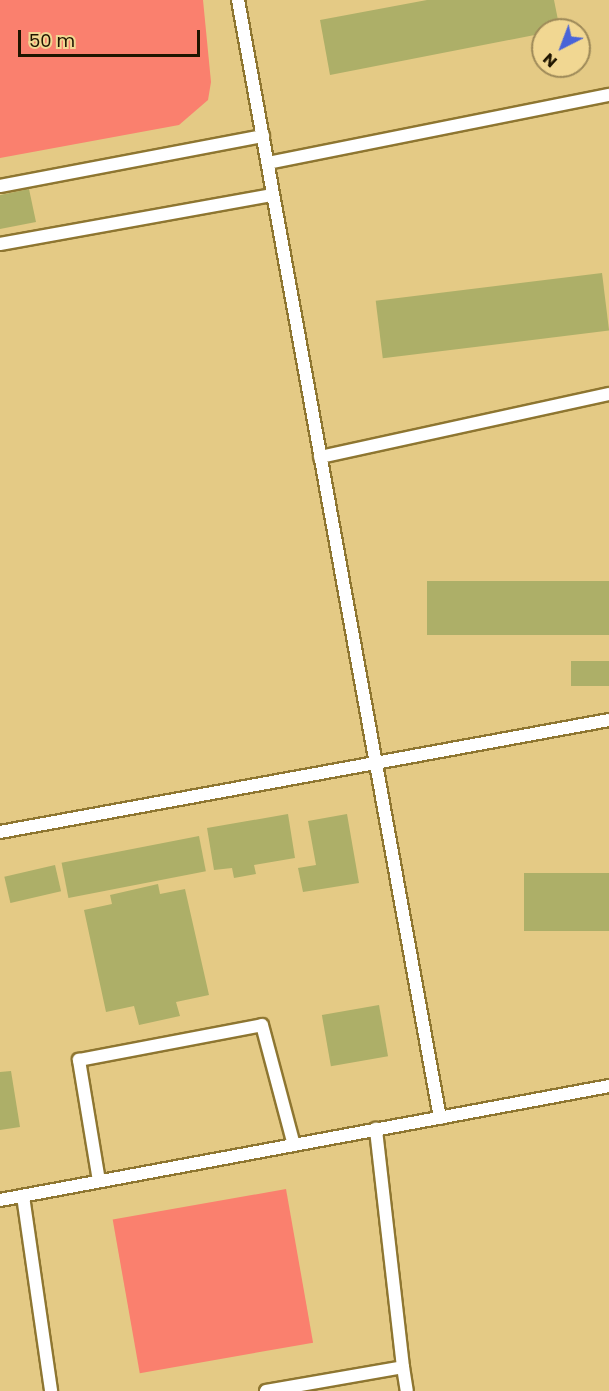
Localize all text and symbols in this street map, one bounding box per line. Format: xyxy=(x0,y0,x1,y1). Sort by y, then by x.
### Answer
scale bar xyxy=(21,18,202,56)
north arrow xyxy=(531,18,591,78)
text: 50 m xyxy=(29,28,75,53)
text: N xyxy=(538,48,562,73)

